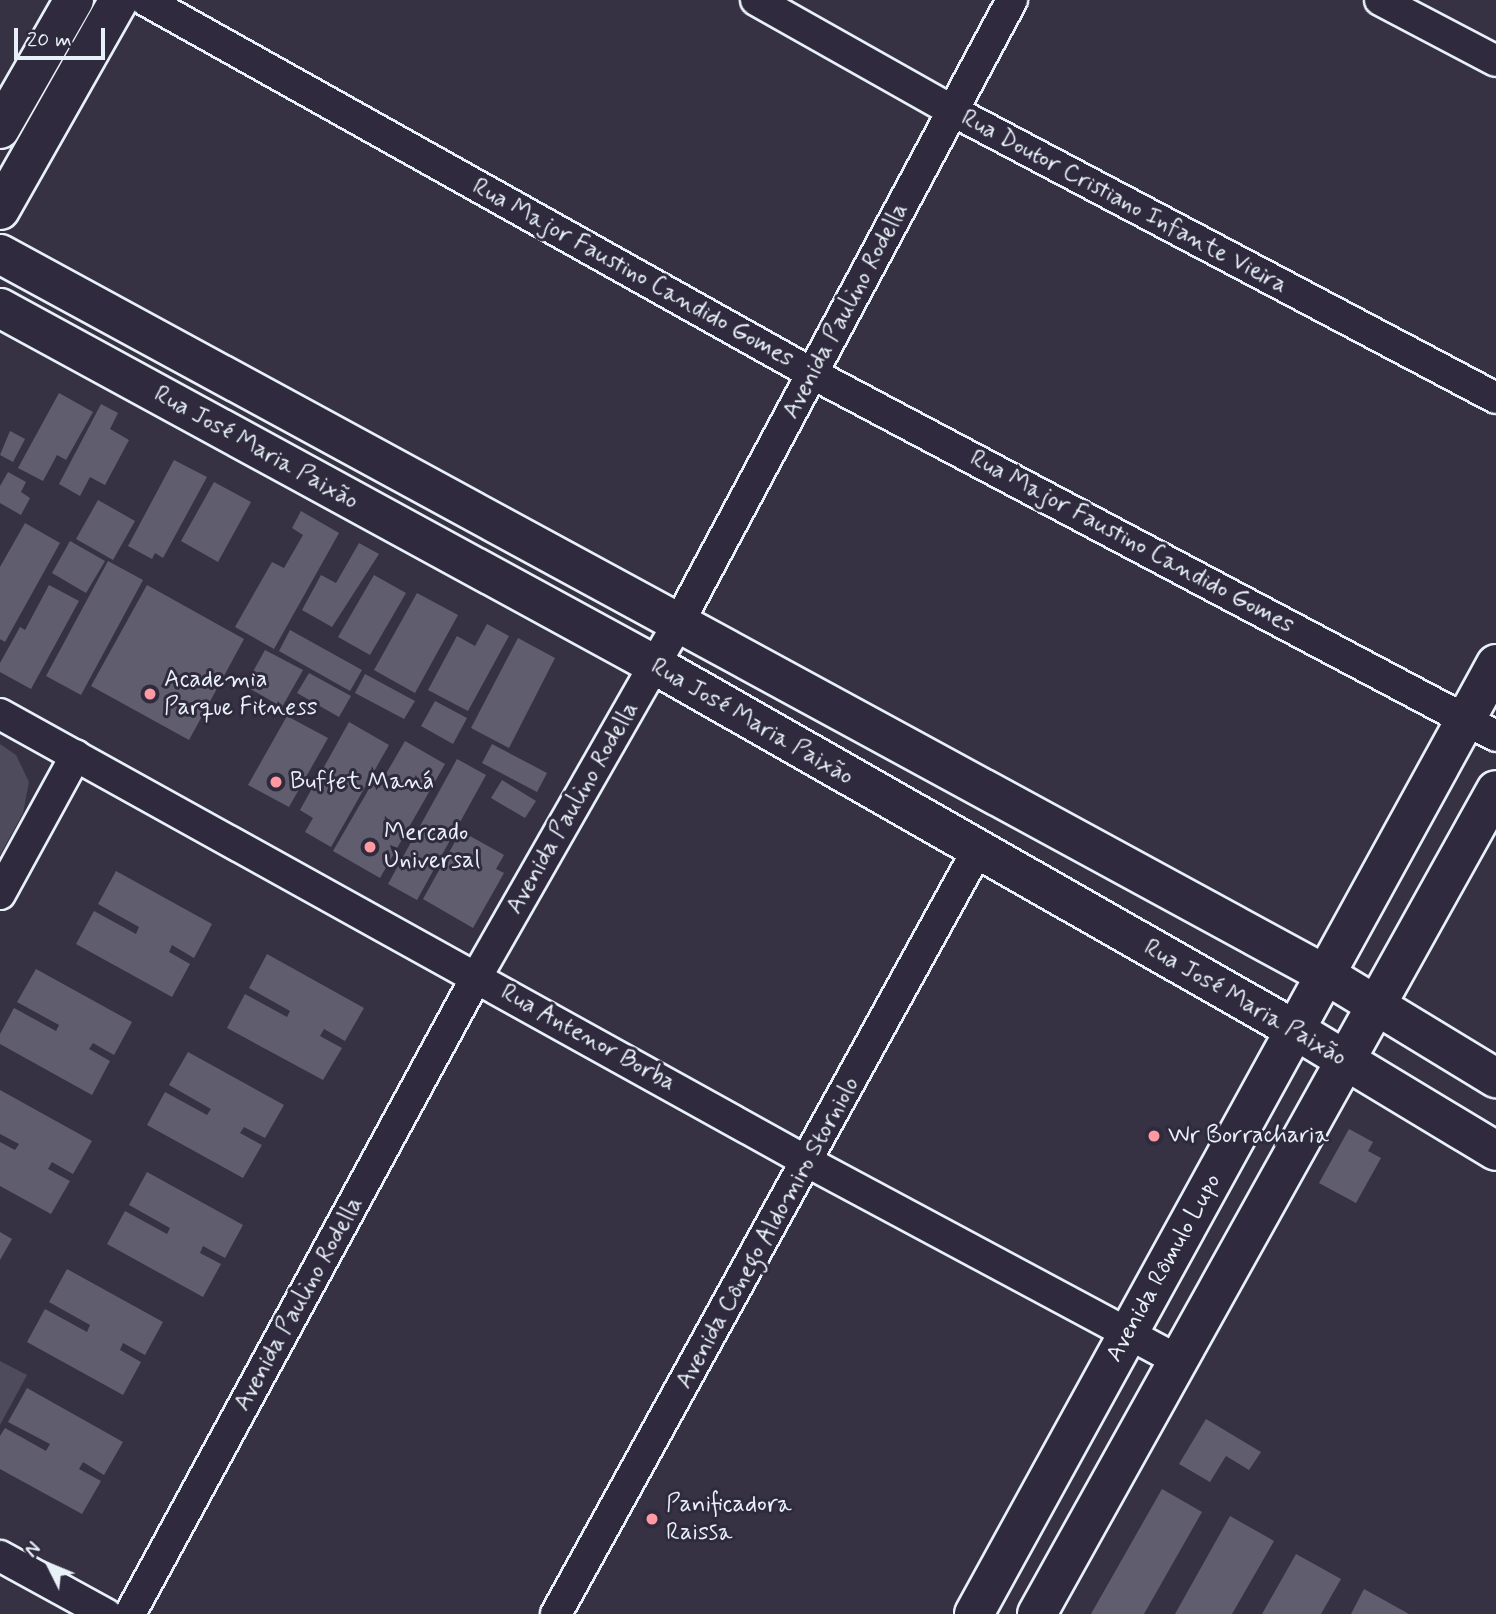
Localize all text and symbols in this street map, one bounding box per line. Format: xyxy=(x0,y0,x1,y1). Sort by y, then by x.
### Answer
scale bar xyxy=(18,14,108,58)
text: 20 m xyxy=(27,26,72,54)
street label: Rua Doutor Cristiano Infante Vieira xyxy=(957,104,1291,300)
street label: Rua Major Faustino Candido Gomes xyxy=(472,175,794,371)
street label: Avenida Paulino Rodella xyxy=(778,200,914,422)
street label: Rua José Maria Paixão xyxy=(148,380,364,516)
street label: Rua Major Faustino Candido Gomes xyxy=(969,446,1295,638)
street label: Rua José Maria Paixão xyxy=(645,652,859,792)
place label: Academia Parque Fitness xyxy=(164,666,317,722)
marker: Academia Parque Fitness xyxy=(142,686,158,702)
street label: Avenida Paulino Rodella xyxy=(501,698,645,918)
place label: Buffet Maná xyxy=(290,768,426,796)
marker: Buffet Maná xyxy=(268,774,284,790)
place label: Mercado Universal xyxy=(384,819,480,875)
marker: Mercado Universal xyxy=(362,839,378,855)
street label: Rua José Maria Paixão xyxy=(1138,933,1352,1073)
street label: Rua Antenor Borba xyxy=(496,978,680,1098)
street label: Avenida Cônego Aldomiro Storniolo xyxy=(670,1072,866,1394)
place label: Wr Borracharia xyxy=(1168,1122,1329,1150)
marker: Wr Borracharia xyxy=(1146,1128,1162,1144)
street label: Avenida Rômulo Lupo xyxy=(1101,1170,1227,1366)
street label: Avenida Paulino Rodella xyxy=(229,1194,369,1414)
place label: Panificadora Raissa xyxy=(666,1491,792,1547)
marker: Panificadora Raissa xyxy=(644,1511,660,1527)
north arrow xyxy=(14,1530,84,1600)
text: N xyxy=(20,1537,47,1563)

